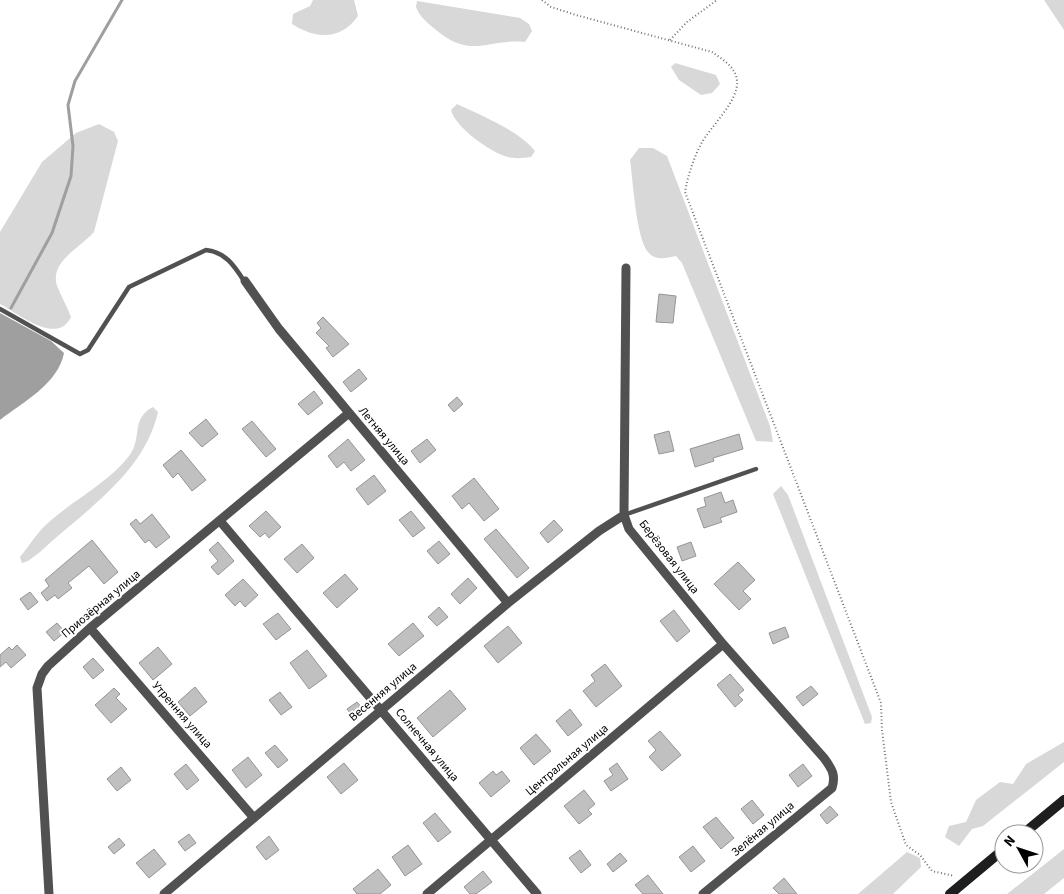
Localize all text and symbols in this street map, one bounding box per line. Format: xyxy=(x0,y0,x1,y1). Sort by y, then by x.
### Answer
street label: Летняя улица xyxy=(354,403,414,469)
street label: Берёзовая улица xyxy=(635,516,703,598)
street label: Приозёрная улица xyxy=(58,566,144,642)
street label: Весенняя улица xyxy=(345,659,421,725)
street label: Утренняя улица xyxy=(148,678,216,752)
street label: Солнечная улица xyxy=(391,705,463,785)
street label: Центральная улица xyxy=(522,720,612,800)
street label: Зелёная улица xyxy=(728,798,798,860)
north arrow xyxy=(994,824,1044,874)
text: N xyxy=(999,831,1020,851)

